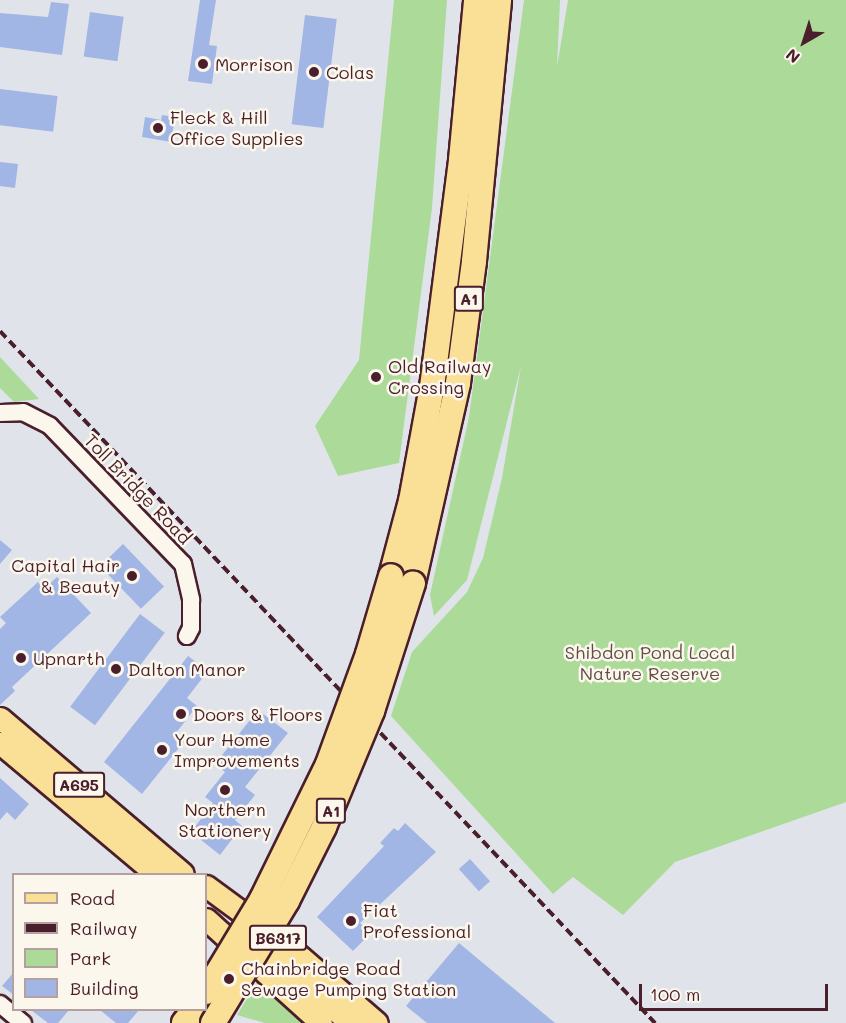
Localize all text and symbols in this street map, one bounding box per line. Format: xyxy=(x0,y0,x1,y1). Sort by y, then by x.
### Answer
north arrow xyxy=(774,12,834,72)
text: N xyxy=(781,44,804,68)
place label: Morrison xyxy=(215,53,293,75)
marker: Morrison xyxy=(196,57,210,71)
place label: Colas xyxy=(326,61,374,83)
marker: Colas xyxy=(307,65,321,79)
place label: Fleck & Hill Office Supplies xyxy=(170,107,303,150)
marker: Fleck & Hill Office Supplies xyxy=(151,121,165,135)
road number: A1 xyxy=(452,286,486,312)
place label: Old Railway Crossing xyxy=(388,356,491,398)
marker: Old Railway Crossing xyxy=(369,370,383,384)
street label: Toll Bridge Road xyxy=(80,429,196,549)
place label: Capital Hair & Beauty xyxy=(11,555,120,598)
marker: Capital Hair & Beauty xyxy=(125,569,139,583)
park label: Shibdon Pond Local Nature Reserve xyxy=(565,642,735,684)
place label: Upnarth xyxy=(33,647,104,669)
marker: Upnarth xyxy=(14,651,28,665)
place label: Dalton Manor xyxy=(128,658,246,680)
marker: Dalton Manor xyxy=(109,662,123,676)
place label: Doors & Floors xyxy=(193,703,323,725)
marker: Doors & Floors xyxy=(174,707,188,721)
place label: Your Home Improvements xyxy=(174,729,300,771)
marker: Your Home Improvements xyxy=(155,743,169,757)
road number: A695 xyxy=(52,772,106,798)
marker: Northern Stationery xyxy=(218,783,232,797)
road number: A1 xyxy=(314,798,348,824)
place label: Northern Stationery xyxy=(179,799,271,842)
legend xyxy=(12,873,207,1011)
text: Road xyxy=(70,886,115,910)
place label: Fiat Professional xyxy=(363,900,471,942)
marker: Fiat Professional xyxy=(344,914,358,928)
text: Railway xyxy=(70,916,137,940)
road number: B6317 xyxy=(248,925,308,951)
text: Park xyxy=(70,946,111,970)
place label: Chainbridge Road Sewage Pumping Station xyxy=(241,958,456,1000)
marker: Chainbridge Road Sewage Pumping Station xyxy=(222,972,236,986)
scale bar xyxy=(642,972,831,1010)
text: Building xyxy=(70,976,138,1000)
text: 100 m xyxy=(650,982,700,1006)

